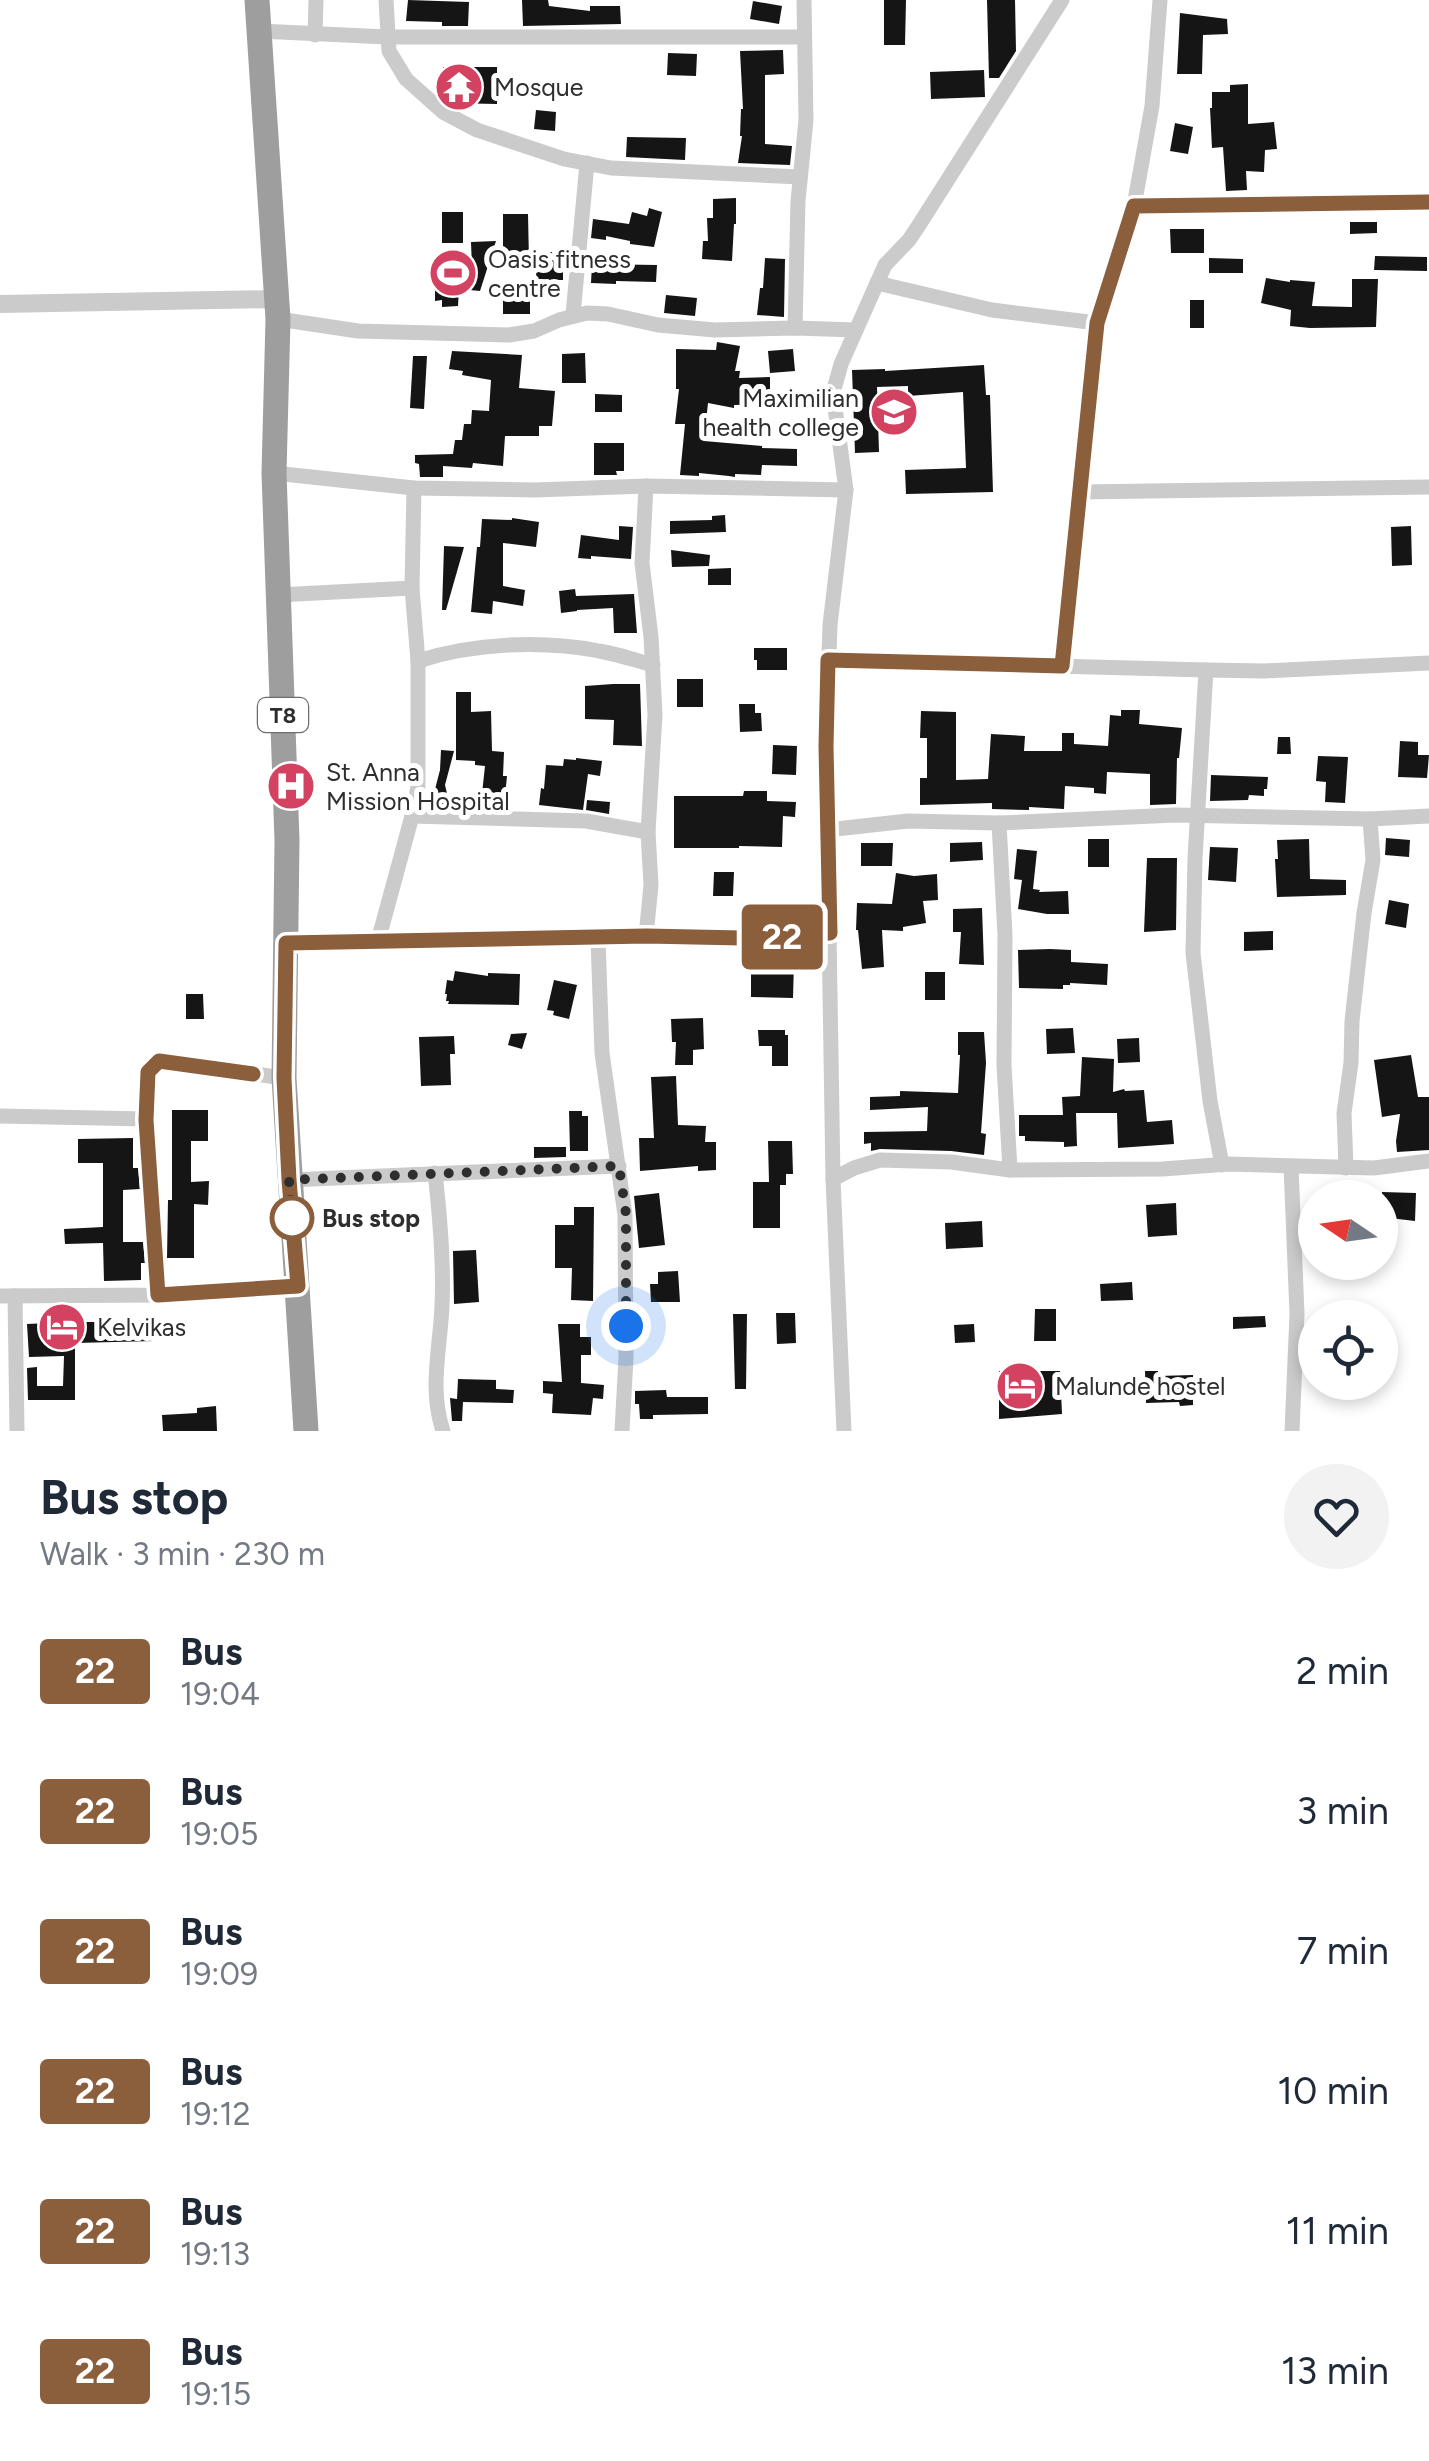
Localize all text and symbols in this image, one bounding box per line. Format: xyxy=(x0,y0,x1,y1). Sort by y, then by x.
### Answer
temple icon: Mosque xyxy=(433,61,485,113)
place label: Mosque xyxy=(494,72,583,102)
place label: Oasis fitness centre xyxy=(488,244,631,303)
sports icon: Oasis fitness centre xyxy=(427,247,479,299)
place label: Maximilian health college xyxy=(703,383,859,442)
school or university icon: Maximilian health college xyxy=(868,386,920,438)
road number: T8 xyxy=(258,698,308,732)
place label: St. Anna Mission Hospital xyxy=(326,757,510,816)
hospital icon: St. Anna Mission Hospital xyxy=(265,760,317,812)
line badge: 22 xyxy=(737,904,827,970)
text: 22 xyxy=(762,916,802,958)
north arrow xyxy=(1298,1180,1398,1280)
map controls xyxy=(1298,1180,1398,1400)
marker: Bus stop xyxy=(271,1197,313,1239)
place label: Bus stop xyxy=(322,1203,420,1233)
button: locate xyxy=(1298,1300,1398,1400)
hotel icon: Kelvikas xyxy=(36,1301,88,1353)
your location xyxy=(601,1301,651,1351)
place label: Kelvikas xyxy=(97,1312,186,1342)
hotel icon: Malunde hostel xyxy=(994,1360,1046,1412)
place label: Malunde hostel xyxy=(1055,1371,1225,1401)
button: heart xyxy=(1284,1464,1389,1569)
text: Bus stop xyxy=(40,1468,228,1526)
text: Walk · 3 min · 230 m xyxy=(40,1535,325,1573)
text: Bus xyxy=(180,1629,243,1675)
text: 2 min xyxy=(1296,1648,1389,1694)
text: 22 xyxy=(75,1650,115,1692)
text: 19:04 xyxy=(180,1675,260,1713)
text: Bus xyxy=(180,1769,243,1815)
text: 3 min xyxy=(1297,1788,1389,1834)
text: 22 xyxy=(75,1790,115,1832)
text: 19:05 xyxy=(180,1815,258,1853)
text: Bus xyxy=(180,1909,243,1955)
text: 7 min xyxy=(1297,1928,1389,1974)
text: 22 xyxy=(75,1930,115,1972)
text: 19:09 xyxy=(180,1955,258,1993)
text: Bus xyxy=(180,2049,243,2095)
text: 10 min xyxy=(1277,2068,1389,2114)
text: 22 xyxy=(75,2070,115,2112)
text: 19:12 xyxy=(180,2095,251,2133)
text: Bus xyxy=(180,2189,243,2235)
text: 11 min xyxy=(1286,2208,1389,2254)
text: 22 xyxy=(75,2210,115,2252)
text: 19:13 xyxy=(180,2235,250,2273)
text: Bus xyxy=(180,2329,243,2375)
text: 13 min xyxy=(1281,2348,1389,2394)
text: 22 xyxy=(75,2350,115,2392)
text: 19:15 xyxy=(180,2375,251,2413)

